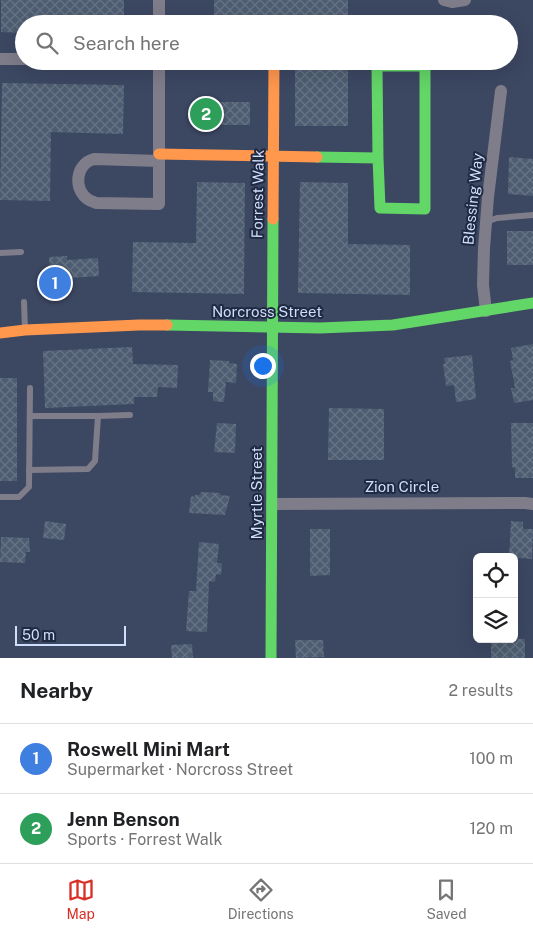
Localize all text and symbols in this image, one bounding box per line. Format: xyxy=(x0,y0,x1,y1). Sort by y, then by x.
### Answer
search box xyxy=(15,15,518,70)
icon: search xyxy=(33,29,61,57)
text: Search here xyxy=(73,32,180,54)
pin: 2 xyxy=(190,95,222,133)
street label: Forrest Walk xyxy=(248,150,267,238)
street label: Blessing Way xyxy=(459,152,486,246)
pin: 1 xyxy=(39,264,71,302)
street label: Norcross Street xyxy=(212,303,322,320)
your location xyxy=(250,353,276,379)
street label: Myrtle Street xyxy=(248,446,265,539)
street label: Zion Circle xyxy=(365,478,439,495)
map controls xyxy=(473,553,518,643)
button: locate xyxy=(473,553,518,598)
button: layers xyxy=(473,598,518,643)
scale bar xyxy=(15,623,126,646)
text: 50 m xyxy=(22,627,55,643)
text: Nearby xyxy=(20,678,93,703)
text: 2 results xyxy=(448,681,513,700)
text: Roswell Mini Mart xyxy=(67,738,230,760)
text: 1 xyxy=(33,749,39,768)
text: 100 m xyxy=(469,749,513,768)
text: Supermarket · Norcross Street xyxy=(67,760,293,779)
text: Jenn Benson xyxy=(67,808,180,830)
text: 2 xyxy=(31,819,41,838)
text: 120 m xyxy=(469,819,513,838)
text: Sports · Forrest Walk xyxy=(67,830,222,849)
tab: Map xyxy=(66,876,95,922)
tab: Directions xyxy=(228,876,294,922)
tab: Saved xyxy=(426,876,467,922)

